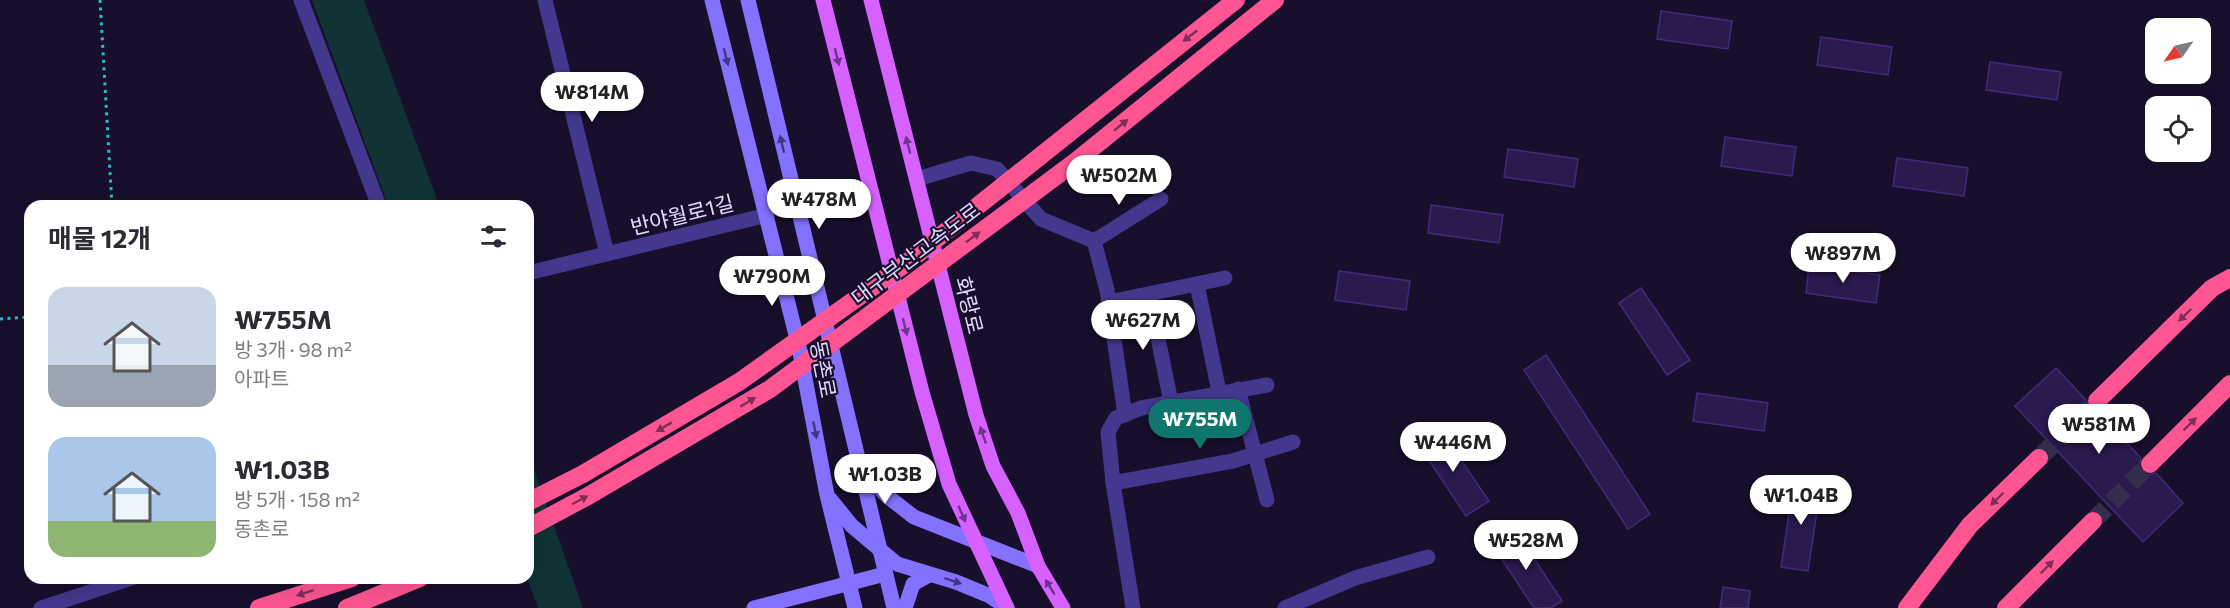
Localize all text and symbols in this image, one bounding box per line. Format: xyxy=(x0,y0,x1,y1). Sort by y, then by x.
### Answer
north arrow xyxy=(2145,18,2211,84)
map controls xyxy=(2145,18,2211,162)
one-way arrow xyxy=(1182,30,1198,43)
one-way arrow xyxy=(722,48,732,66)
one-way arrow xyxy=(833,48,843,66)
pin: ₩814M xyxy=(550,72,634,123)
text: ₩814M xyxy=(555,79,629,103)
button: locate xyxy=(2145,96,2211,162)
one-way arrow xyxy=(1113,119,1128,131)
one-way arrow xyxy=(776,135,786,154)
one-way arrow xyxy=(903,136,912,154)
pin: ₩502M xyxy=(1077,155,1161,206)
text: ₩502M xyxy=(1080,162,1158,186)
pin: ₩478M xyxy=(777,179,861,230)
text: ₩478M xyxy=(781,186,857,210)
street label: 반야월로1길 xyxy=(628,189,736,239)
street label: 대구부산고속도로 xyxy=(846,197,984,309)
icon: filters xyxy=(477,220,510,253)
text: 매물 12개 xyxy=(48,222,151,253)
one-way arrow xyxy=(966,232,981,244)
pin: ₩897M xyxy=(1801,233,1885,284)
text: ₩897M xyxy=(1805,240,1881,264)
pin: ₩790M xyxy=(730,256,814,307)
text: ₩790M xyxy=(733,263,811,287)
street label: 화랑로 xyxy=(951,274,989,336)
pin: ₩627M xyxy=(1101,300,1185,351)
text: ₩755M xyxy=(234,303,332,334)
text: ₩627M xyxy=(1105,307,1181,331)
one-way arrow xyxy=(2179,307,2193,321)
icon: home xyxy=(96,311,168,383)
one-way arrow xyxy=(901,318,911,336)
text: 방 3개 · 98 m² xyxy=(234,337,352,361)
street label: 동촌로 xyxy=(806,338,842,400)
text: 아파트 xyxy=(234,366,289,390)
one-way arrow xyxy=(740,397,757,407)
pin: ₩755M xyxy=(1158,399,1242,450)
pin: ₩581M xyxy=(2057,404,2141,455)
text: ₩755M xyxy=(1162,406,1238,430)
text: ₩581M xyxy=(2062,411,2136,435)
one-way arrow xyxy=(2182,418,2196,432)
one-way arrow xyxy=(656,421,672,432)
one-way arrow xyxy=(811,421,820,440)
pin: ₩446M xyxy=(1411,422,1495,473)
one-way arrow xyxy=(977,426,987,444)
text: ₩446M xyxy=(1414,429,1492,453)
text: ₩1.03B xyxy=(234,453,330,484)
pin: ₩1.03B xyxy=(836,454,934,505)
icon: home xyxy=(96,461,168,533)
text: ₩1.03B xyxy=(848,461,922,485)
pin: ₩1.04B xyxy=(1752,475,1850,526)
text: ₩1.04B xyxy=(1764,482,1838,506)
text: 방 5개 · 158 m² xyxy=(234,487,360,511)
one-way arrow xyxy=(1991,491,2005,505)
one-way arrow xyxy=(571,496,588,505)
one-way arrow xyxy=(957,505,967,523)
text: 동촌로 xyxy=(234,516,289,540)
pin: ₩528M xyxy=(1484,520,1568,571)
text: ₩528M xyxy=(1488,527,1564,551)
one-way arrow xyxy=(2040,560,2054,574)
one-way arrow xyxy=(944,577,962,587)
one-way arrow xyxy=(1045,579,1056,595)
one-way arrow xyxy=(296,588,314,598)

